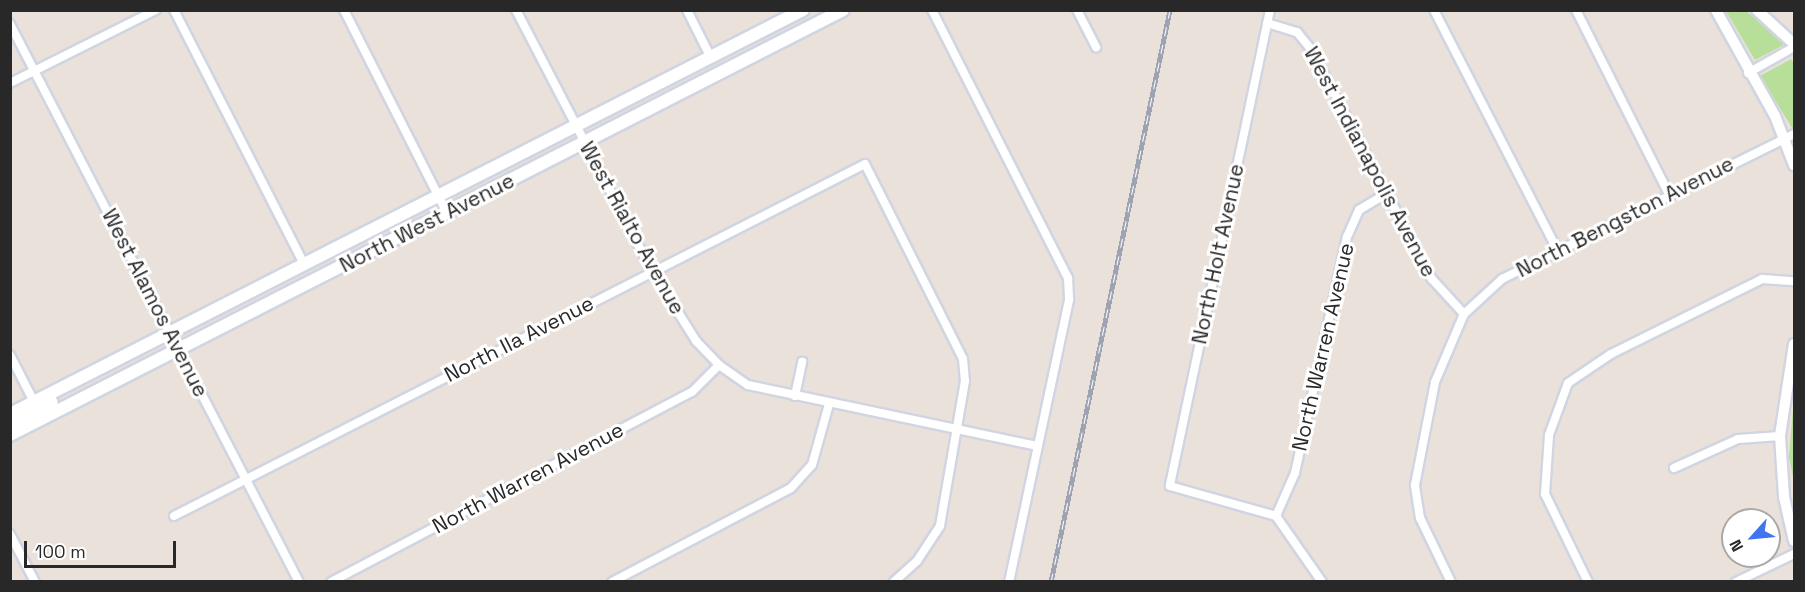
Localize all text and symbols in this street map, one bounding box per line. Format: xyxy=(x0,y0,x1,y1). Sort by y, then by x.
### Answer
street label: West Indianapolis Avenue xyxy=(1298,42,1442,282)
street label: West Rialto Avenue xyxy=(574,137,690,319)
street label: North Bengston Avenue xyxy=(1512,151,1738,283)
street label: North Holt Avenue xyxy=(1187,161,1249,347)
street label: North West Avenue xyxy=(335,168,519,278)
street label: West Alamos Avenue xyxy=(96,204,214,402)
street label: North Warren Avenue xyxy=(1287,240,1359,454)
street label: North Ila Avenue xyxy=(440,290,598,388)
street label: North Warren Avenue xyxy=(428,417,628,539)
north arrow xyxy=(1721,508,1781,568)
scale bar xyxy=(27,529,178,567)
text: N xyxy=(1725,536,1748,555)
text: 100 m xyxy=(35,540,86,563)

